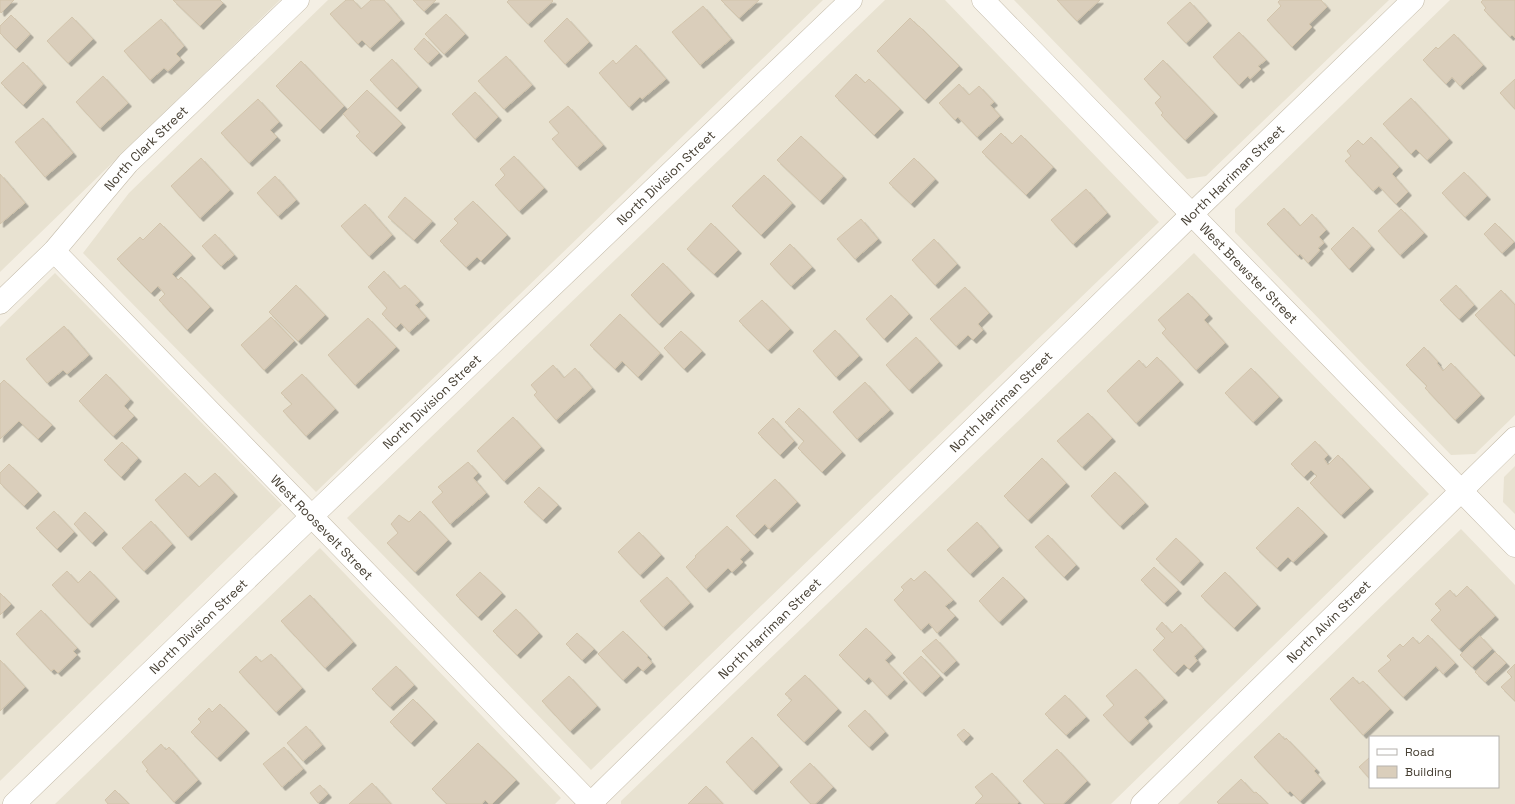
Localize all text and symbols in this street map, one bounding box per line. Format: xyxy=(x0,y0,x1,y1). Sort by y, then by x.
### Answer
street label: North Clark Street xyxy=(100,102,192,194)
street label: North Harriman Street xyxy=(1177,121,1288,229)
street label: North Division Street xyxy=(613,127,719,229)
street label: West Brewster Street xyxy=(1196,219,1301,327)
street label: North Harriman Street xyxy=(946,348,1056,456)
street label: North Division Street xyxy=(379,351,485,453)
street label: West Roosevelt Street xyxy=(267,471,377,584)
street label: North Harriman Street xyxy=(714,574,825,683)
street label: North Division Street xyxy=(146,575,251,678)
street label: North Alvin Street xyxy=(1283,576,1374,667)
legend xyxy=(1369,736,1499,788)
text: Road xyxy=(1405,744,1434,760)
text: Building xyxy=(1405,764,1452,780)

